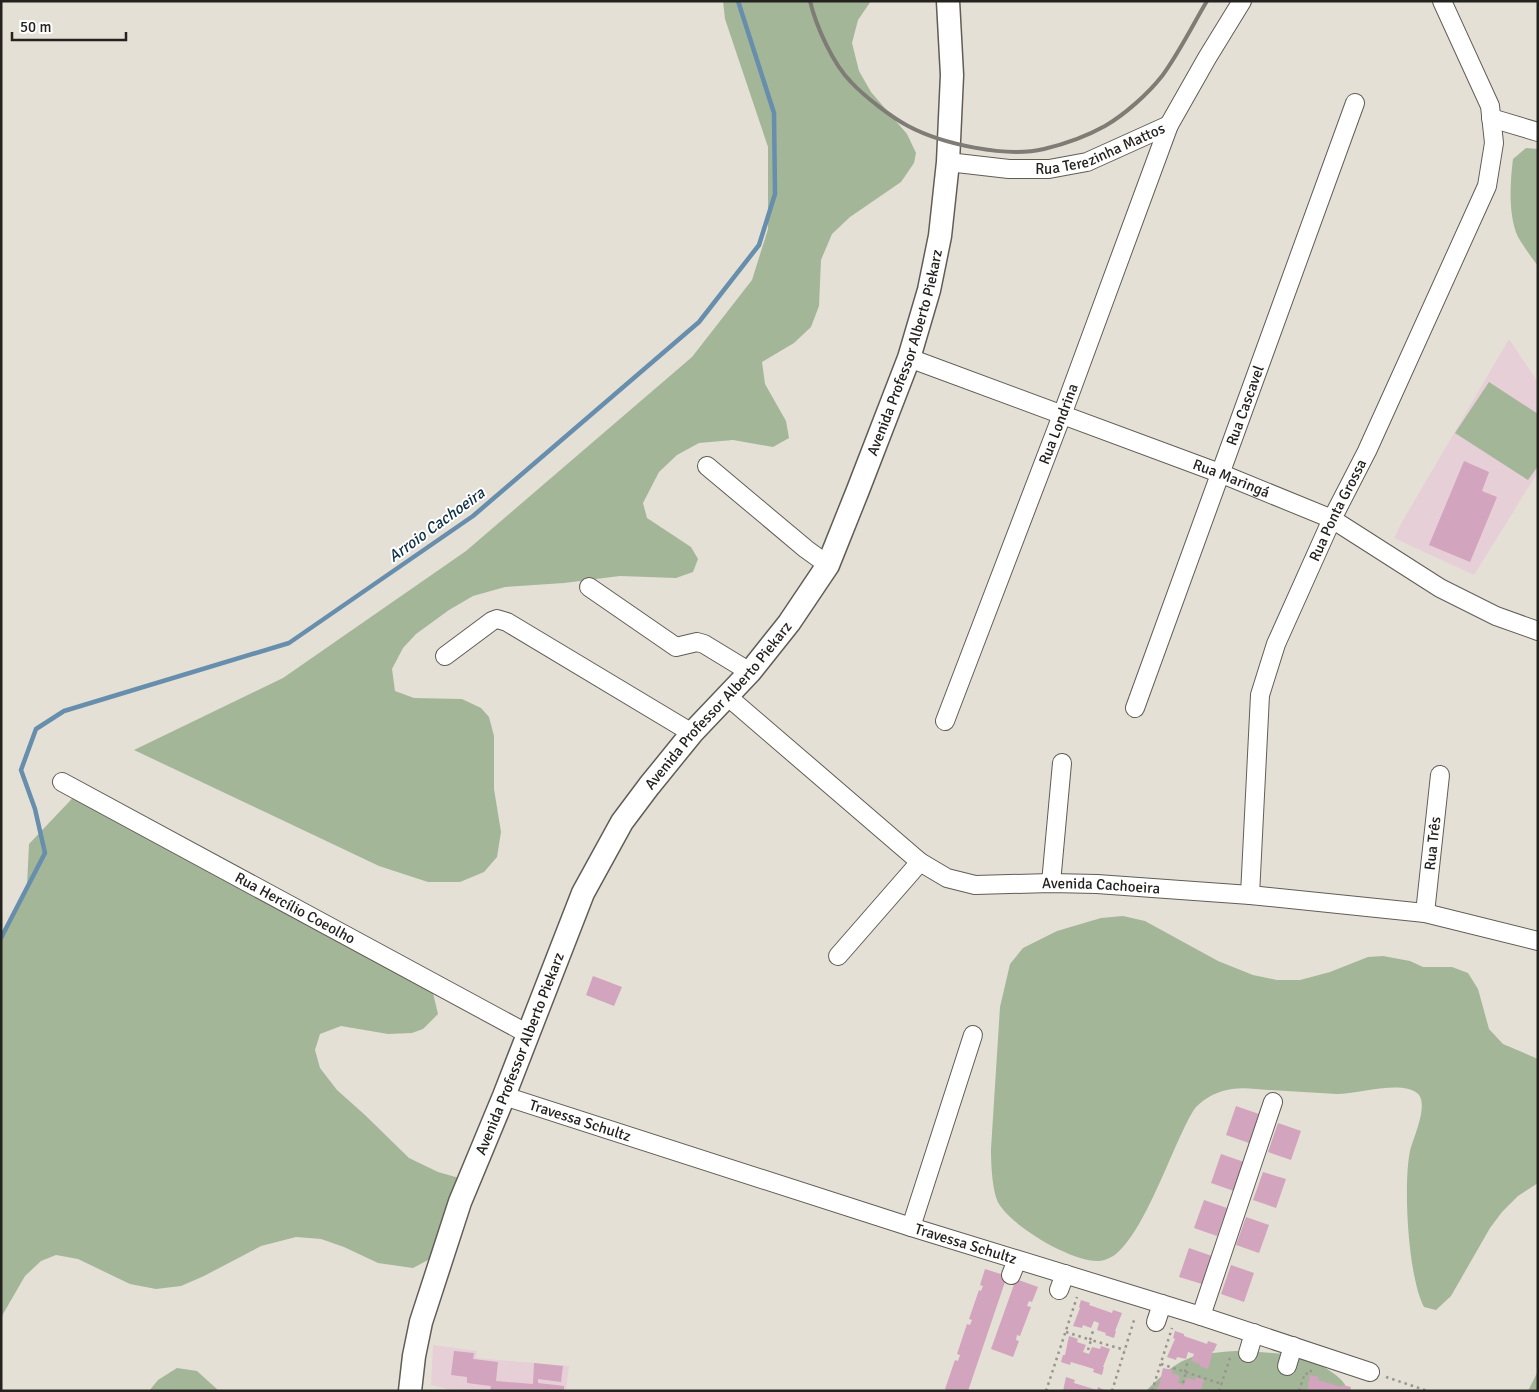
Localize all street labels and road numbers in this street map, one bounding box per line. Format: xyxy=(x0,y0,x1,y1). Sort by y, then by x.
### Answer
street label: Rua Terezinha Mattos xyxy=(1035,119,1168,178)
street label: Avenida Professor Alberto Piekarz xyxy=(863,247,946,458)
street label: Rua Cascavel xyxy=(1222,363,1268,448)
street label: Rua Londrina xyxy=(1035,381,1082,467)
street label: Rua Maringá xyxy=(1190,455,1272,502)
street label: Rua Ponta Grossa xyxy=(1305,456,1370,564)
street label: Avenida Professor Alberto Piekarz xyxy=(641,618,796,793)
street label: Rua Três xyxy=(1421,815,1444,871)
street label: Rua Hercílio Coeolho xyxy=(232,868,359,948)
street label: Avenida Cachoeira xyxy=(1042,874,1161,898)
street label: Avenida Professor Alberto Piekarz xyxy=(472,950,568,1158)
street label: Travessa Schultz xyxy=(527,1096,634,1145)
street label: Travessa Schultz xyxy=(913,1220,1019,1268)

